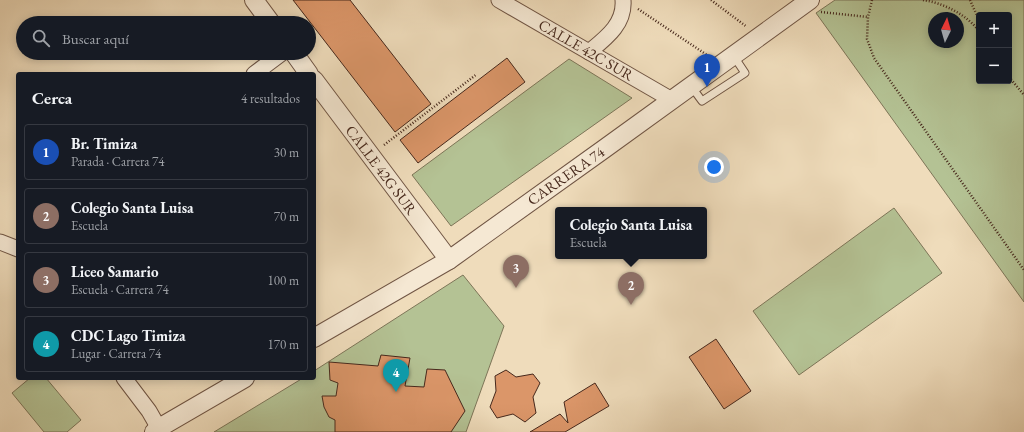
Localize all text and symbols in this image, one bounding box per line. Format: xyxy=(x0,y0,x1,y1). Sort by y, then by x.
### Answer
north arrow xyxy=(928,12,964,48)
map controls xyxy=(976,12,1012,84)
button: + xyxy=(976,12,1012,48)
street label: CALLE 42C SUR xyxy=(535,15,638,85)
search box xyxy=(16,16,316,60)
icon: search xyxy=(30,27,52,49)
text: Buscar aquí xyxy=(62,29,129,48)
button: − xyxy=(976,48,1012,84)
pin: 1 xyxy=(694,54,720,87)
text: Cerca xyxy=(32,87,72,109)
text: 4 resultados xyxy=(241,90,300,107)
street label: CALLE 42G SUR xyxy=(342,121,421,218)
text: Br. Timiza xyxy=(71,134,137,153)
street label: CARRERA 74 xyxy=(523,142,609,209)
text: 1 xyxy=(43,144,49,161)
text: 30 m xyxy=(274,144,299,161)
text: Parada · Carrera 74 xyxy=(71,153,165,170)
your location xyxy=(704,157,724,177)
text: Colegio Santa Luisa xyxy=(71,198,194,217)
popup xyxy=(555,207,707,259)
text: 2 xyxy=(43,208,49,225)
text: 70 m xyxy=(274,208,299,225)
text: Colegio Santa Luisa xyxy=(570,215,692,234)
text: Escuela xyxy=(71,217,108,234)
text: Escuela xyxy=(570,234,607,251)
pin: 3 xyxy=(503,255,529,288)
text: Liceo Samario xyxy=(71,262,159,281)
text: 3 xyxy=(43,272,49,289)
text: 100 m xyxy=(268,272,299,289)
pin: 2 xyxy=(618,272,644,305)
text: Escuela · Carrera 74 xyxy=(71,281,169,298)
text: CDC Lago Timiza xyxy=(71,326,186,345)
text: 4 xyxy=(43,336,49,353)
text: 170 m xyxy=(268,336,299,353)
text: Lugar · Carrera 74 xyxy=(71,345,161,362)
pin: 4 xyxy=(383,359,409,392)

